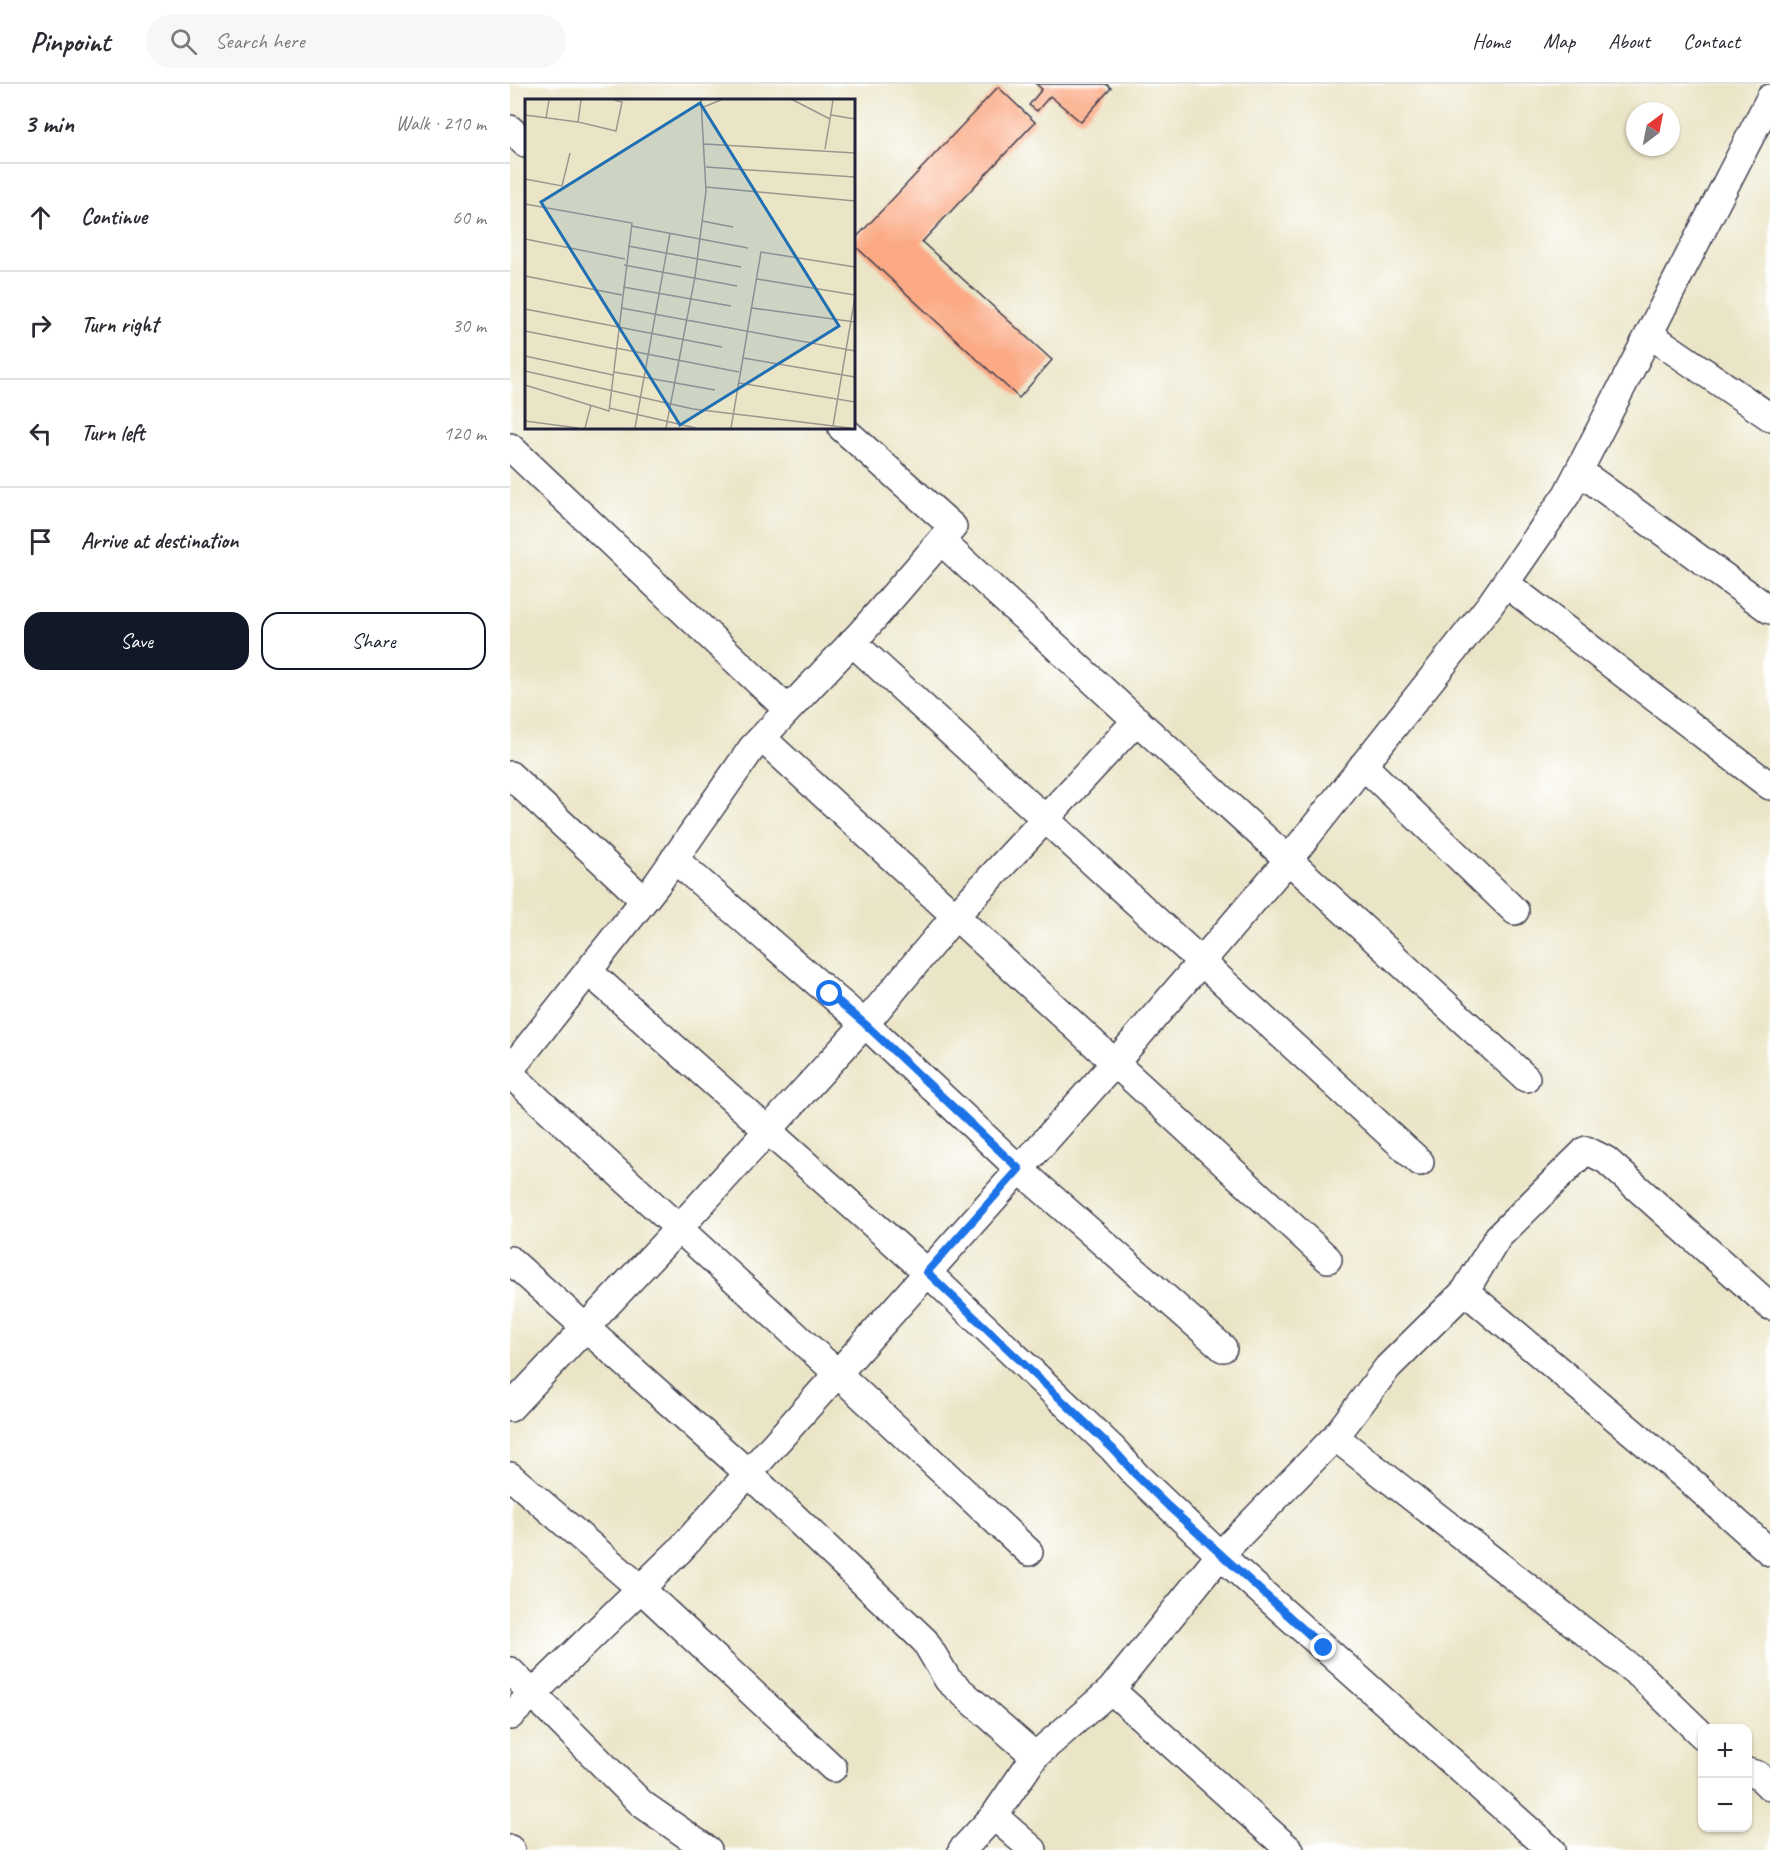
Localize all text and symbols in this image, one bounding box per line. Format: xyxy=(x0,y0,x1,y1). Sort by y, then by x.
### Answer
search box xyxy=(146,14,566,68)
text: Pinpoint xyxy=(30,24,110,59)
icon: search xyxy=(167,25,200,58)
text: Search here xyxy=(215,27,305,55)
text: Home xyxy=(1472,28,1510,54)
text: Map xyxy=(1543,28,1575,54)
text: About xyxy=(1608,28,1650,54)
text: Contact xyxy=(1683,28,1740,54)
inset map xyxy=(525,99,855,429)
north arrow xyxy=(1626,102,1680,156)
text: 3 min xyxy=(24,107,74,140)
text: Walk · 210 m xyxy=(396,111,486,136)
icon: ahead xyxy=(24,201,57,234)
text: Continue xyxy=(81,203,147,231)
text: 60 m xyxy=(452,205,486,230)
icon: right xyxy=(24,309,57,342)
text: Turn right xyxy=(81,311,158,339)
text: 30 m xyxy=(452,313,486,338)
icon: left xyxy=(24,417,57,450)
text: Turn left xyxy=(81,419,145,447)
text: 120 m xyxy=(443,421,486,446)
icon: arrive xyxy=(24,525,57,558)
text: Arrive at destination xyxy=(81,527,238,555)
button: Save xyxy=(24,612,249,670)
button: Share xyxy=(261,612,486,670)
route start xyxy=(816,980,842,1006)
route end xyxy=(1310,1634,1336,1660)
map controls xyxy=(1698,1724,1752,1832)
button: + xyxy=(1698,1724,1752,1778)
button: − xyxy=(1698,1778,1752,1832)

